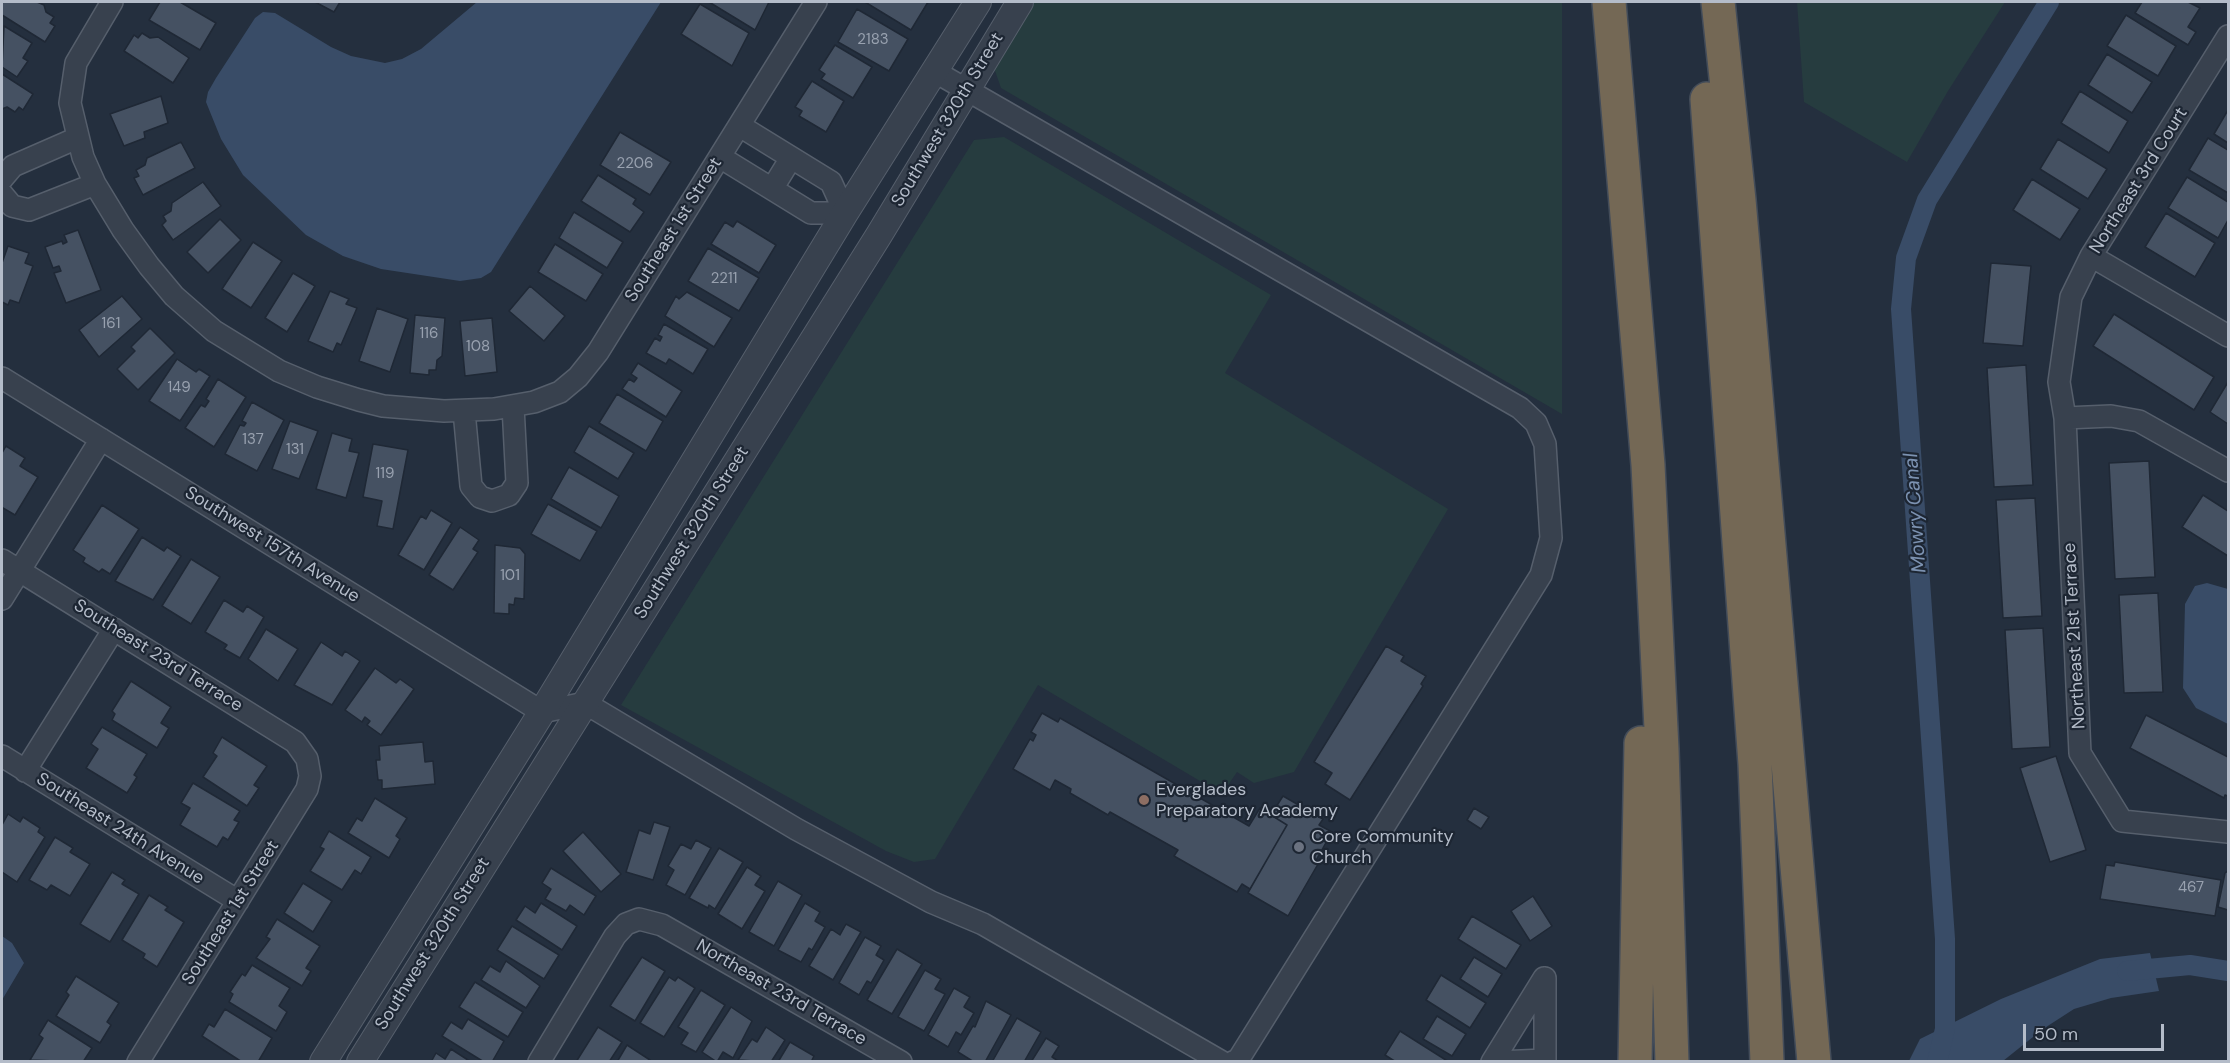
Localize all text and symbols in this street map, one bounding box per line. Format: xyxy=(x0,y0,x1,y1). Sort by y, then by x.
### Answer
street label: Southwest 320th Street xyxy=(887,29,1009,211)
house number: 2183 xyxy=(857,31,889,49)
street label: Northeast 3rd Court xyxy=(2085,104,2193,258)
street label: Southeast 1st Street xyxy=(621,154,727,306)
house number: 2206 xyxy=(617,155,653,173)
house number: 2211 xyxy=(711,270,737,288)
house number: 161 xyxy=(102,315,120,333)
house number: 116 xyxy=(420,325,438,343)
house number: 108 xyxy=(466,338,490,356)
house number: 149 xyxy=(167,379,191,397)
house number: 137 xyxy=(242,431,264,449)
house number: 131 xyxy=(286,441,304,459)
street label: Southwest 320th Street xyxy=(630,443,754,623)
water label: Mowry Canal xyxy=(1900,452,1932,574)
house number: 119 xyxy=(376,465,394,483)
street label: Southwest 157th Avenue xyxy=(181,482,363,608)
street label: Northeast 21st Terrace xyxy=(2059,542,2091,730)
house number: 101 xyxy=(500,567,520,585)
street label: Southeast 23rd Terrace xyxy=(70,595,246,717)
street label: Southeast 24th Avenue xyxy=(32,769,208,889)
place label: Everglades Preparatory Academy xyxy=(1156,779,1338,822)
marker: Everglades Preparatory Academy xyxy=(1137,793,1151,807)
place label: Core Community Church xyxy=(1311,826,1454,868)
street label: Southeast 1st Street xyxy=(178,837,284,989)
marker: Core Community Church xyxy=(1292,840,1306,854)
street label: Southwest 320th Street xyxy=(371,854,495,1034)
house number: 467 xyxy=(2178,879,2204,897)
street label: Northeast 23rd Terrace xyxy=(692,935,870,1051)
scale bar xyxy=(2026,1012,2167,1050)
text: 50 m xyxy=(2034,1022,2078,1046)

